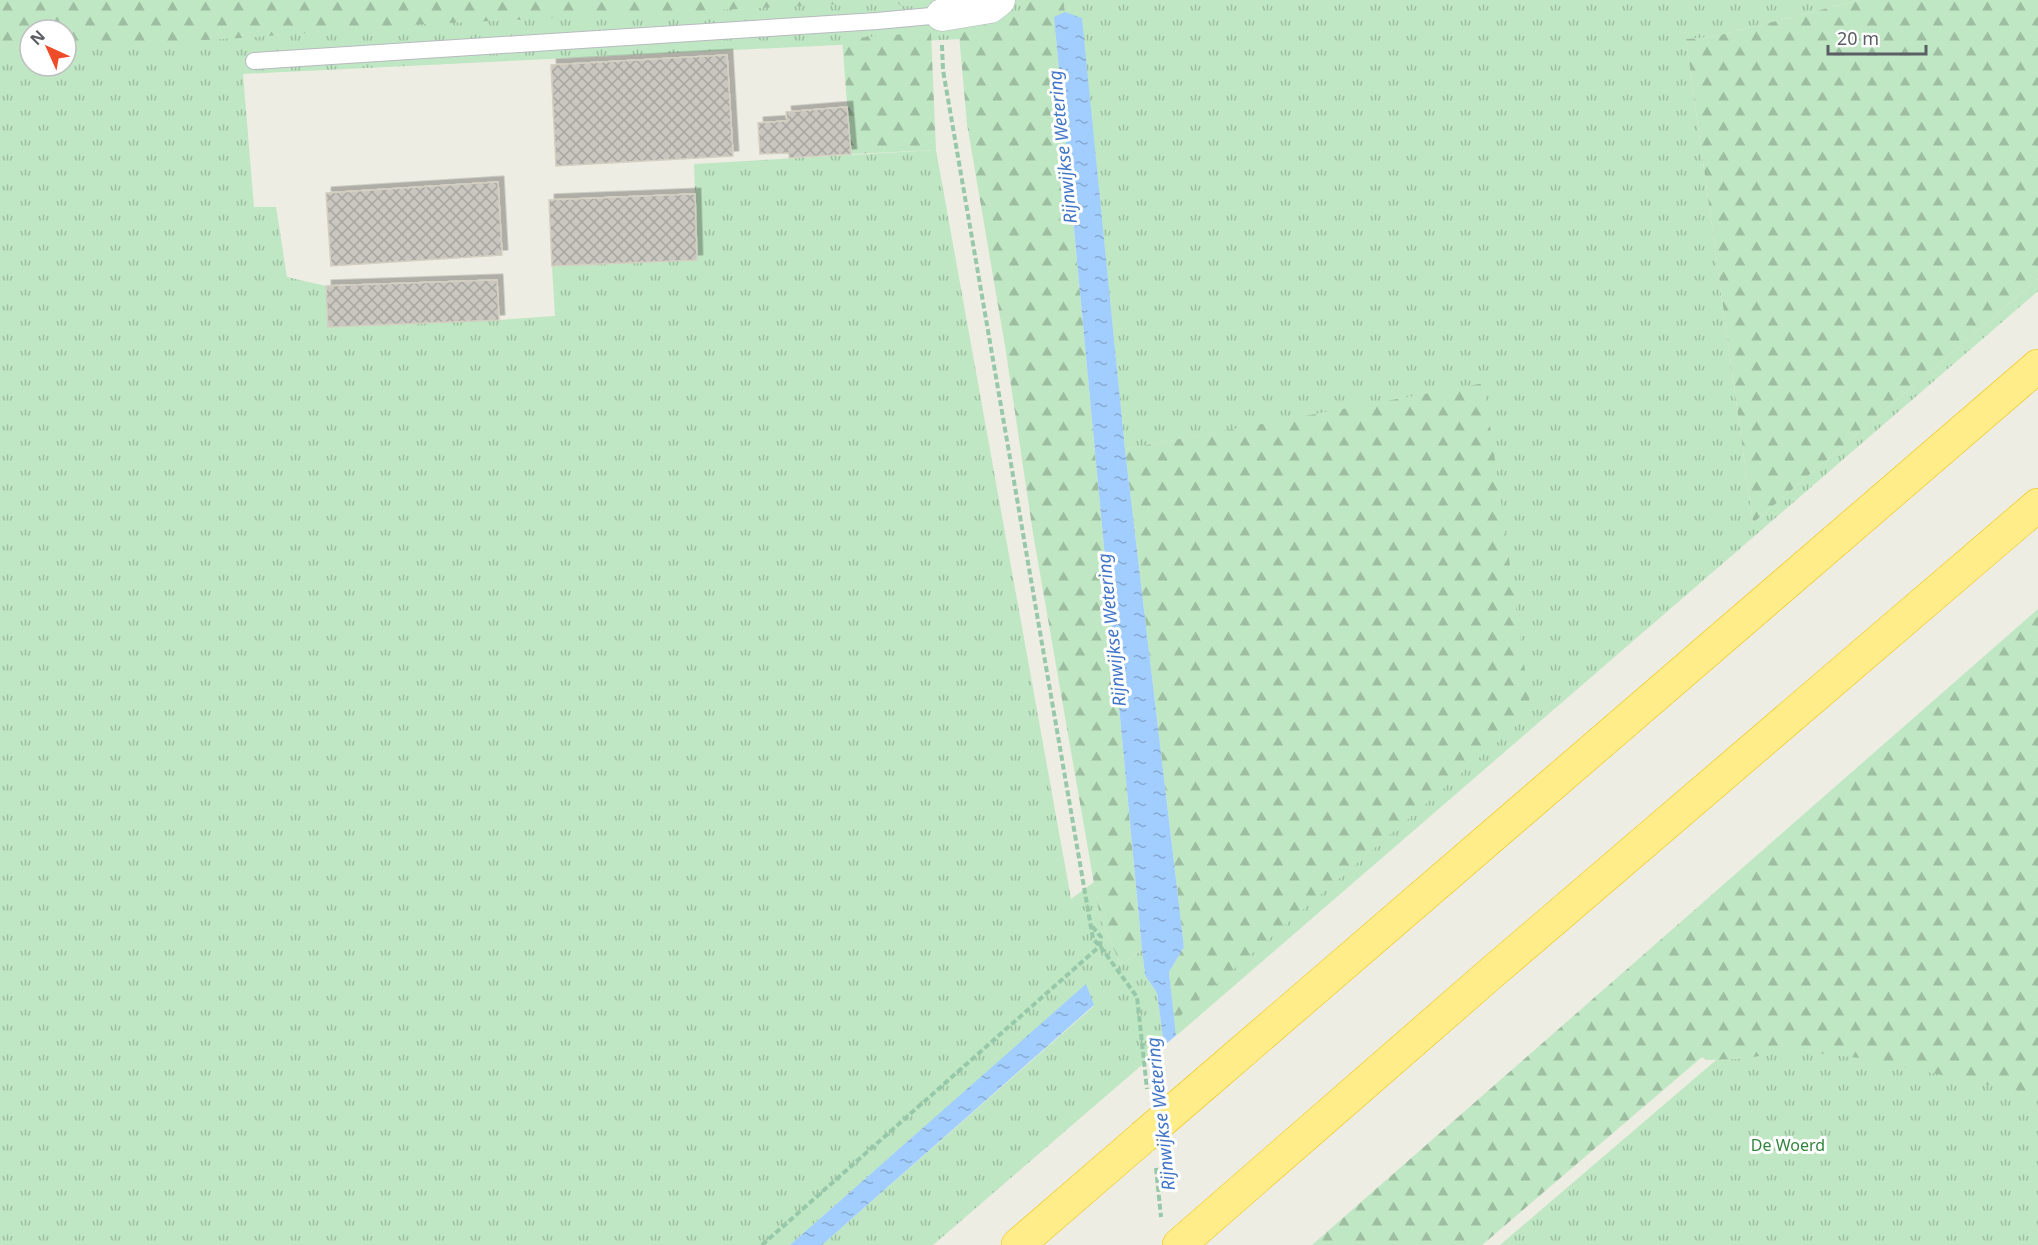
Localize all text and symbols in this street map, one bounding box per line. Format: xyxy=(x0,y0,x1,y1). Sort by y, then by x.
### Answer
north arrow xyxy=(18,18,78,78)
scale bar xyxy=(1828,18,1926,56)
text: N xyxy=(25,25,50,50)
text: 20 m xyxy=(1837,26,1879,50)
water label: Rijnwijkse Wetering xyxy=(1042,69,1082,225)
water label: Rijnwijkse Wetering xyxy=(1091,552,1131,708)
water label: Rijnwijkse Wetering xyxy=(1140,1036,1180,1192)
park label: De Woerd xyxy=(1751,1134,1825,1156)

